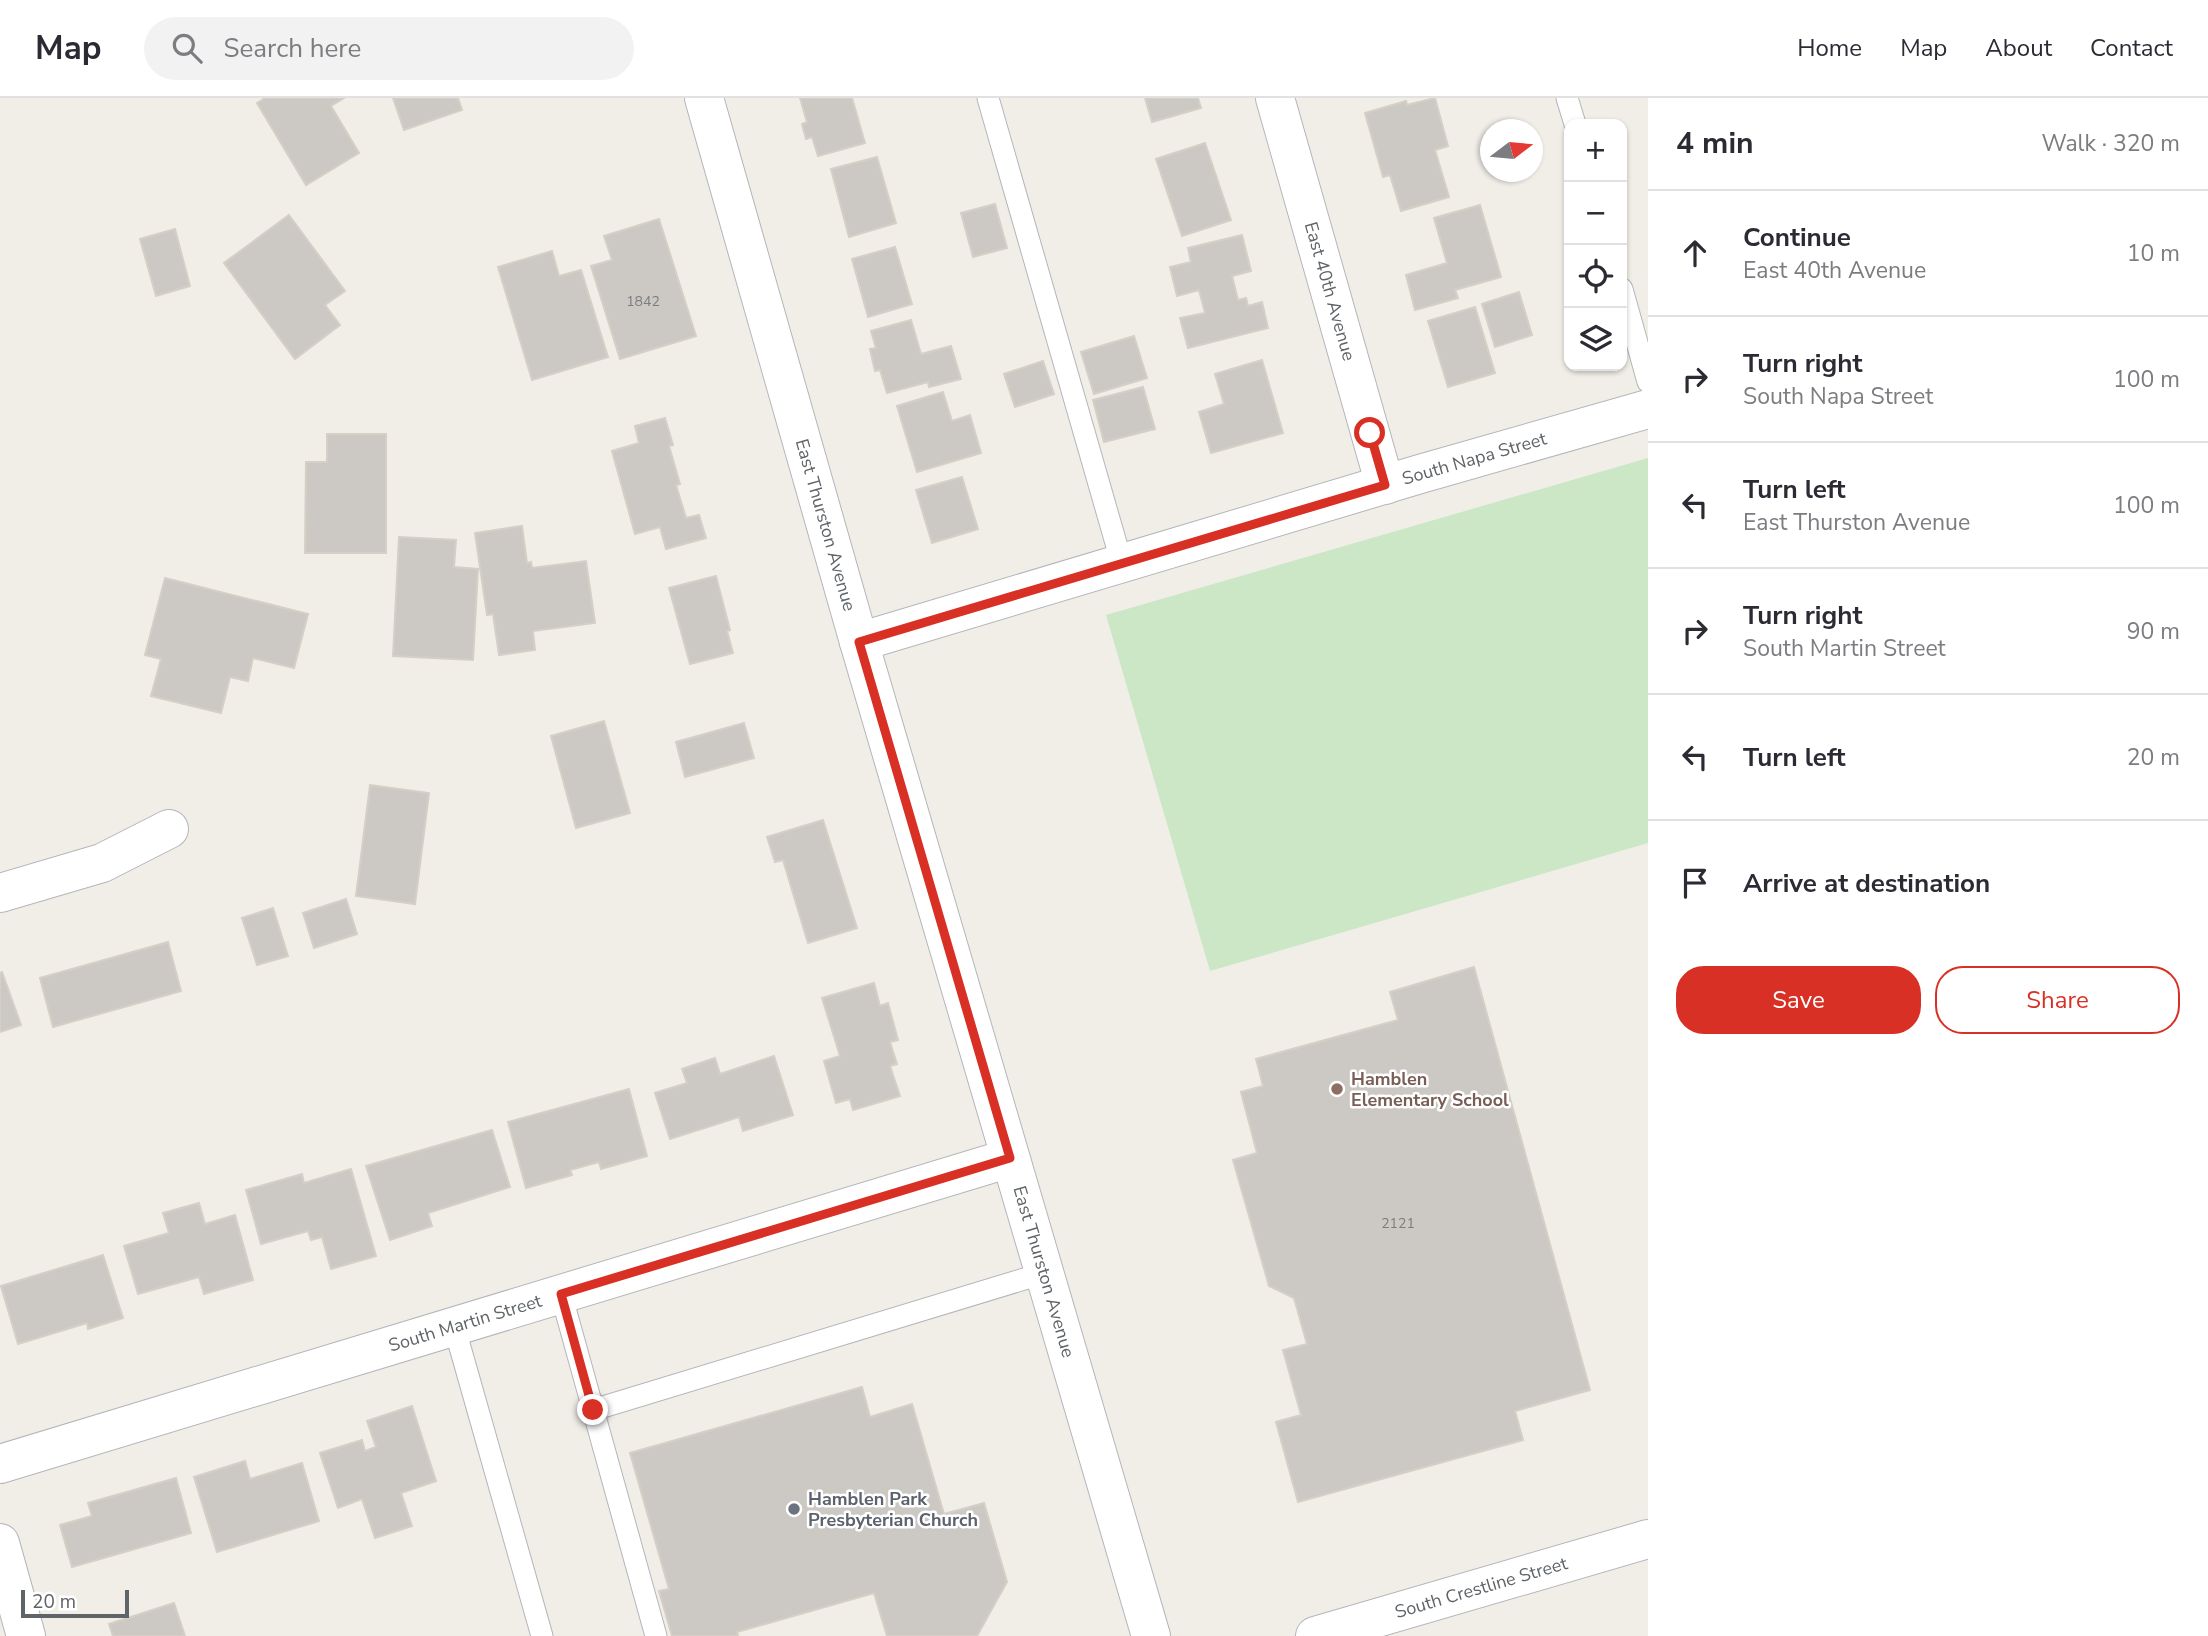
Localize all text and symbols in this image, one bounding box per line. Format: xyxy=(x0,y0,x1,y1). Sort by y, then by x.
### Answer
search box xyxy=(144,17,634,80)
text: Map xyxy=(35,26,102,71)
icon: search xyxy=(168,29,206,67)
text: Search here xyxy=(224,31,361,66)
text: Home xyxy=(1797,32,1862,64)
text: Map xyxy=(1900,32,1947,64)
text: About xyxy=(1985,32,2052,64)
text: Contact xyxy=(2090,32,2173,64)
north arrow xyxy=(1480,119,1543,182)
map controls xyxy=(1564,119,1627,371)
button: + xyxy=(1564,119,1627,182)
text: 4 min xyxy=(1676,123,1754,164)
text: Walk · 320 m xyxy=(2041,128,2180,159)
button: − xyxy=(1564,182,1627,245)
street label: East 40th Avenue xyxy=(1299,219,1361,364)
text: Continue xyxy=(1743,220,1851,255)
icon: ahead xyxy=(1676,234,1714,272)
text: 10 m xyxy=(2127,238,2180,269)
button: locate xyxy=(1564,245,1627,308)
text: East 40th Avenue xyxy=(1743,255,1926,286)
house number: 1842 xyxy=(626,292,660,311)
button: layers xyxy=(1564,308,1627,371)
text: Turn right xyxy=(1743,346,1862,381)
icon: right xyxy=(1676,360,1714,398)
text: 100 m xyxy=(2113,364,2180,395)
text: South Napa Street xyxy=(1743,381,1933,412)
route start xyxy=(1354,417,1385,448)
street label: South Napa Street xyxy=(1399,426,1550,491)
street label: East Thurston Avenue xyxy=(790,436,862,614)
text: Turn left xyxy=(1743,472,1846,507)
icon: left xyxy=(1676,486,1714,524)
text: 100 m xyxy=(2113,490,2180,521)
text: East Thurston Avenue xyxy=(1743,507,1970,538)
text: Turn right xyxy=(1743,598,1862,633)
icon: right xyxy=(1676,612,1714,650)
text: 90 m xyxy=(2127,616,2180,647)
text: South Martin Street xyxy=(1743,633,1946,664)
icon: left xyxy=(1676,738,1714,776)
text: Turn left xyxy=(1743,740,1846,775)
text: 20 m xyxy=(2127,742,2180,773)
icon: arrive xyxy=(1676,864,1714,902)
text: Arrive at destination xyxy=(1743,866,1990,901)
button: Save xyxy=(1676,966,1921,1034)
button: Share xyxy=(1935,966,2180,1034)
place label: Hamblen Elementary School xyxy=(1351,1067,1509,1112)
marker: Hamblen Elementary School xyxy=(1329,1081,1345,1097)
street label: East Thurston Avenue xyxy=(1007,1183,1081,1360)
house number: 2121 xyxy=(1381,1214,1415,1233)
street label: South Martin Street xyxy=(386,1288,545,1358)
route end xyxy=(577,1394,608,1425)
place label: Hamblen Park Presbyterian Church xyxy=(808,1487,978,1532)
marker: Hamblen Park Presbyterian Church xyxy=(786,1501,802,1517)
street label: South Crestline Street xyxy=(1392,1551,1571,1624)
scale bar xyxy=(21,1587,130,1619)
text: 20 m xyxy=(32,1589,76,1615)

